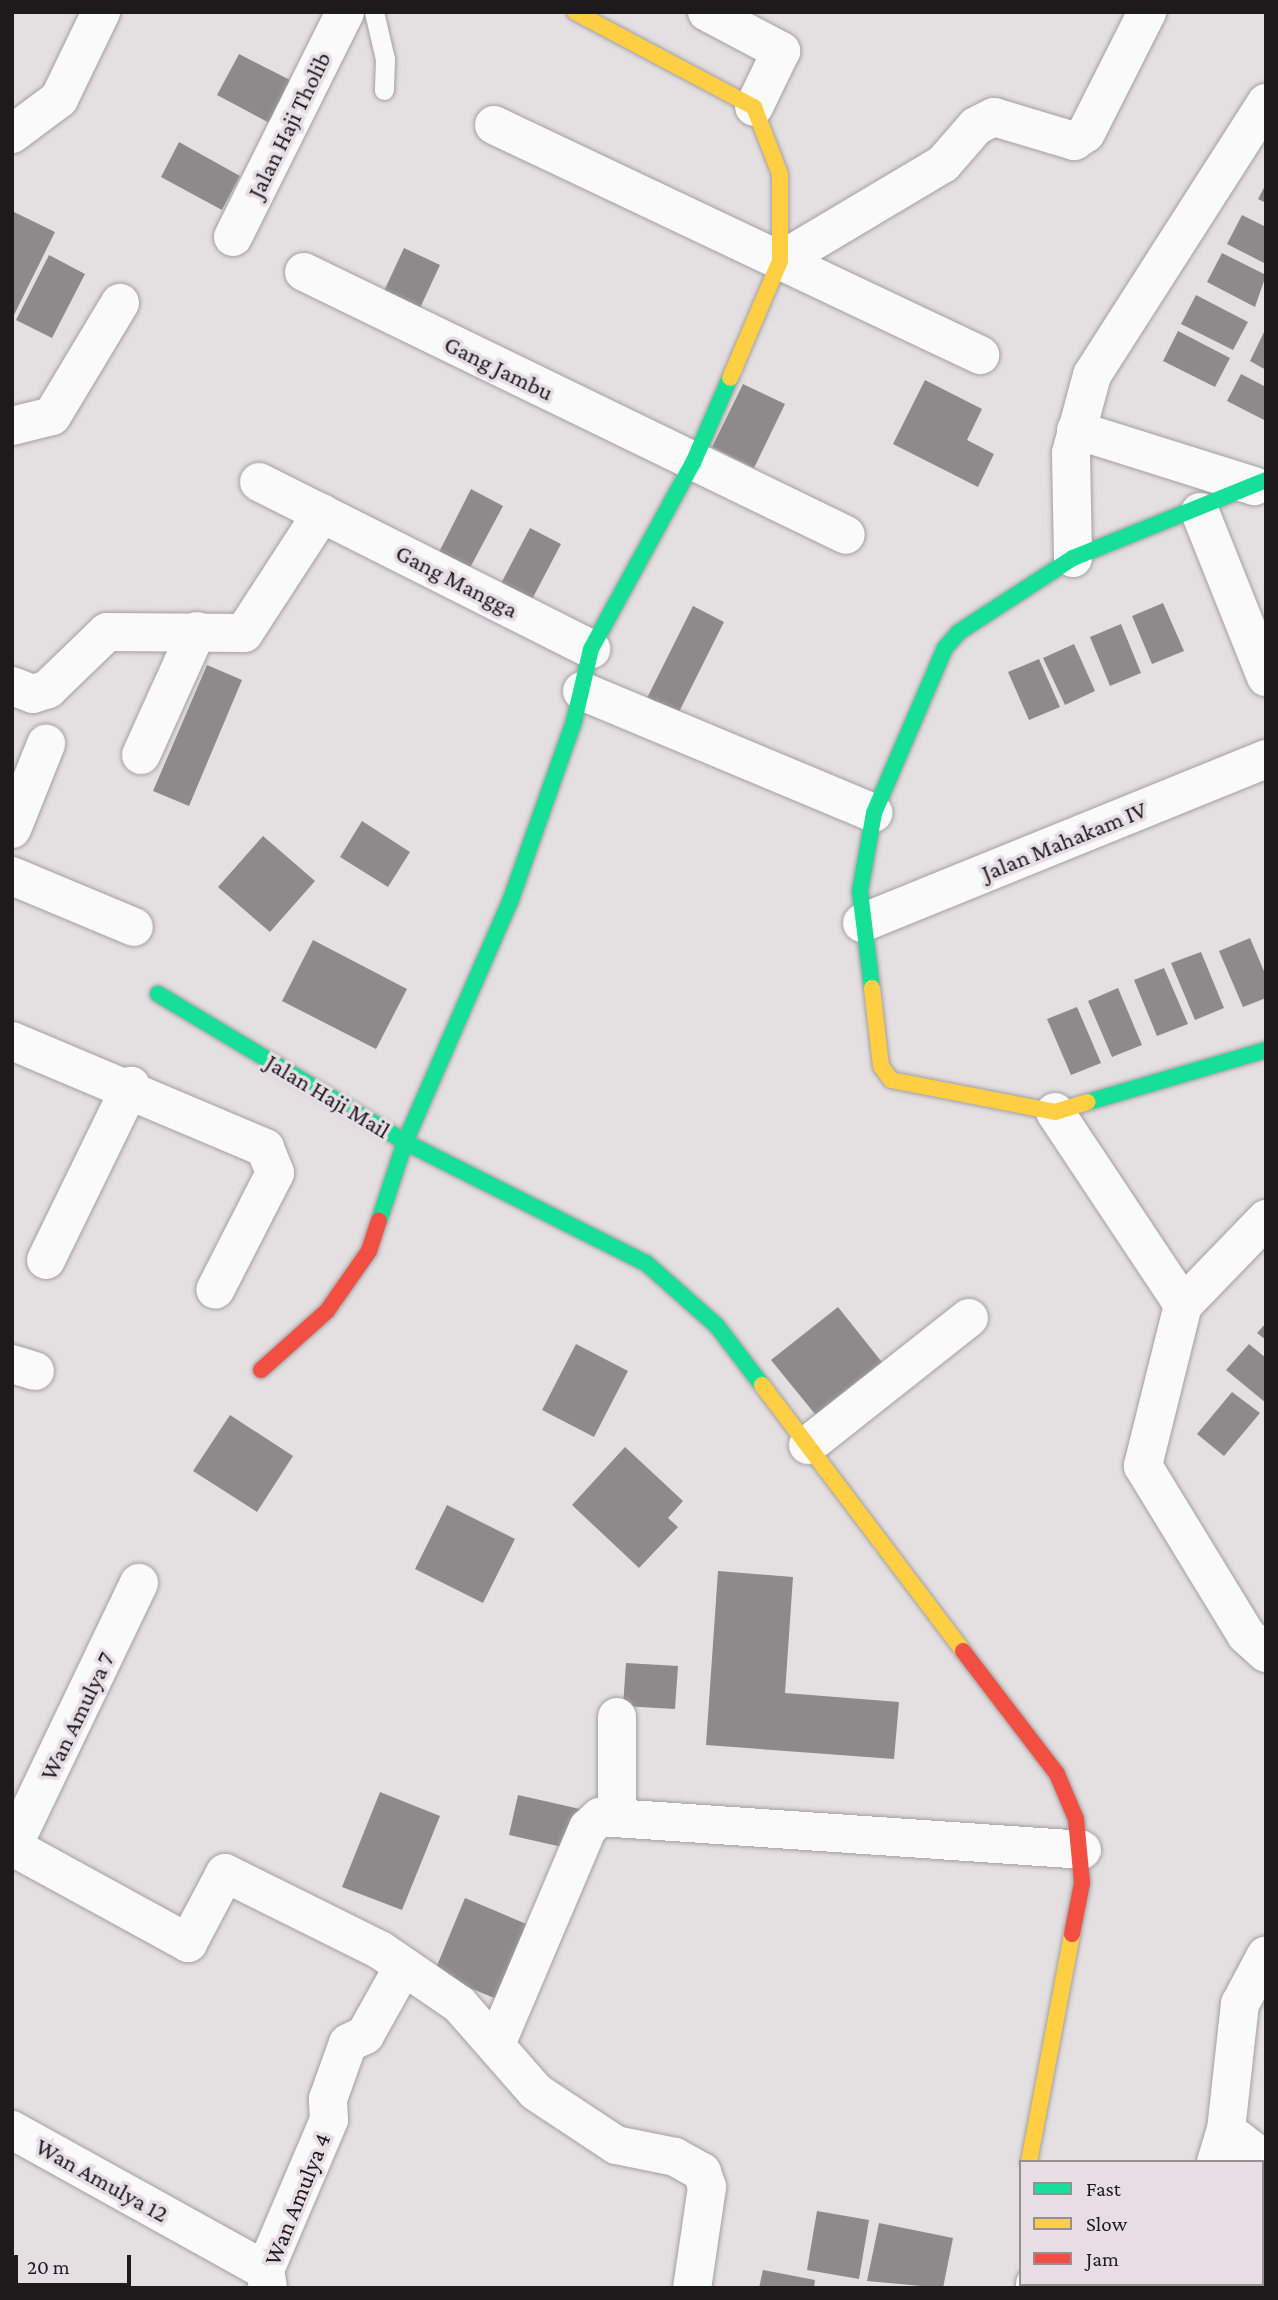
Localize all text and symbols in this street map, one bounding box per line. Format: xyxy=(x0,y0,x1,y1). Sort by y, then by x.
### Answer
street label: Jalan Haji Tholib xyxy=(241,47,337,203)
street label: Gang Jambu xyxy=(440,329,558,407)
street label: Gang Mangga xyxy=(391,538,523,624)
street label: Jalan Mahakam IV xyxy=(977,795,1151,887)
street label: Jalan Haji Mail xyxy=(261,1048,395,1144)
street label: Wan Amulya 7 xyxy=(34,1647,120,1785)
street label: Wan Amulya 4 xyxy=(257,2129,337,2269)
street label: Wan Amulya 12 xyxy=(31,2132,173,2228)
legend xyxy=(1019,2160,1264,2286)
text: Fast xyxy=(1086,2177,1121,2201)
text: Slow xyxy=(1086,2212,1127,2236)
scale bar xyxy=(18,2240,135,2284)
text: Jam xyxy=(1086,2247,1119,2271)
text: 20 m xyxy=(27,2255,70,2279)

